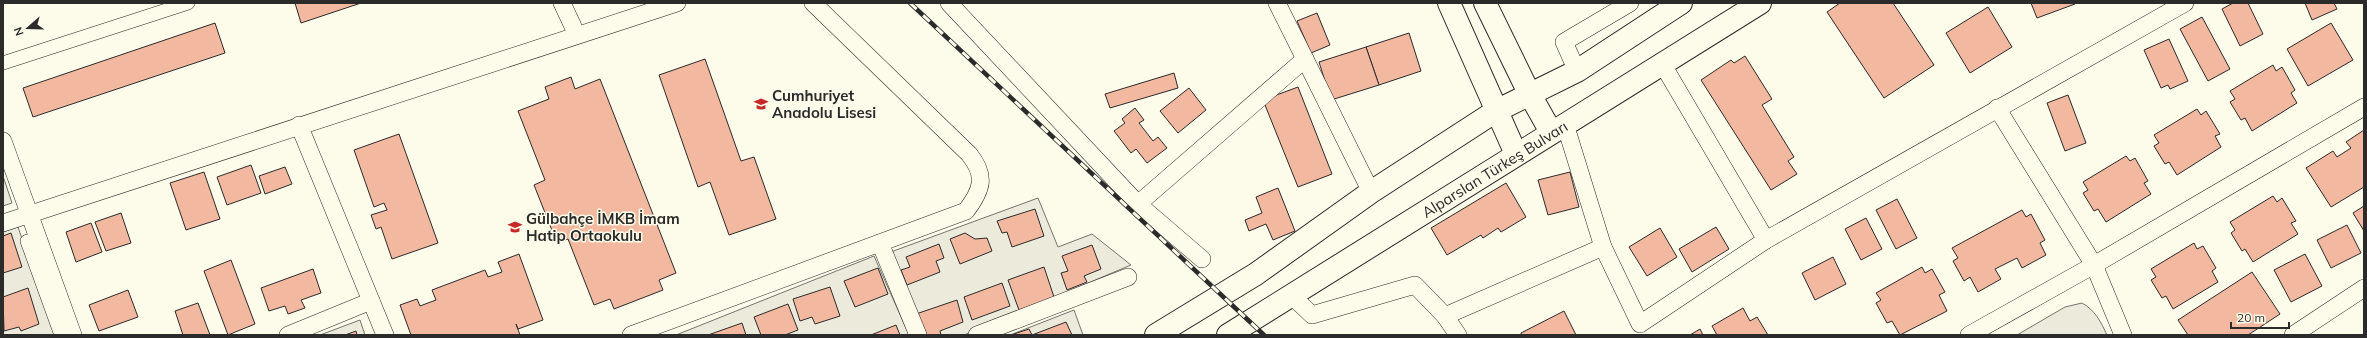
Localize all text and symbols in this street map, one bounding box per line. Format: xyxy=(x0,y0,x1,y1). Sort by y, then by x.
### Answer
north arrow xyxy=(8,8,48,48)
text: N xyxy=(11,25,27,38)
place label: Cumhuriyet Anadolu Lisesi xyxy=(772,86,876,122)
school or university icon: Cumhuriyet Anadolu Lisesi xyxy=(753,96,769,112)
street label: Alparslan Türkeş Bulvarı xyxy=(1418,116,1571,221)
place label: Gülbahçe İMKB İmam Hatip Ortaokulu xyxy=(526,209,680,245)
school or university icon: Gülbahçe İMKB İmam Hatip Ortaokulu xyxy=(507,219,523,235)
scale bar xyxy=(2231,304,2289,330)
text: 20 m xyxy=(2237,310,2265,325)

